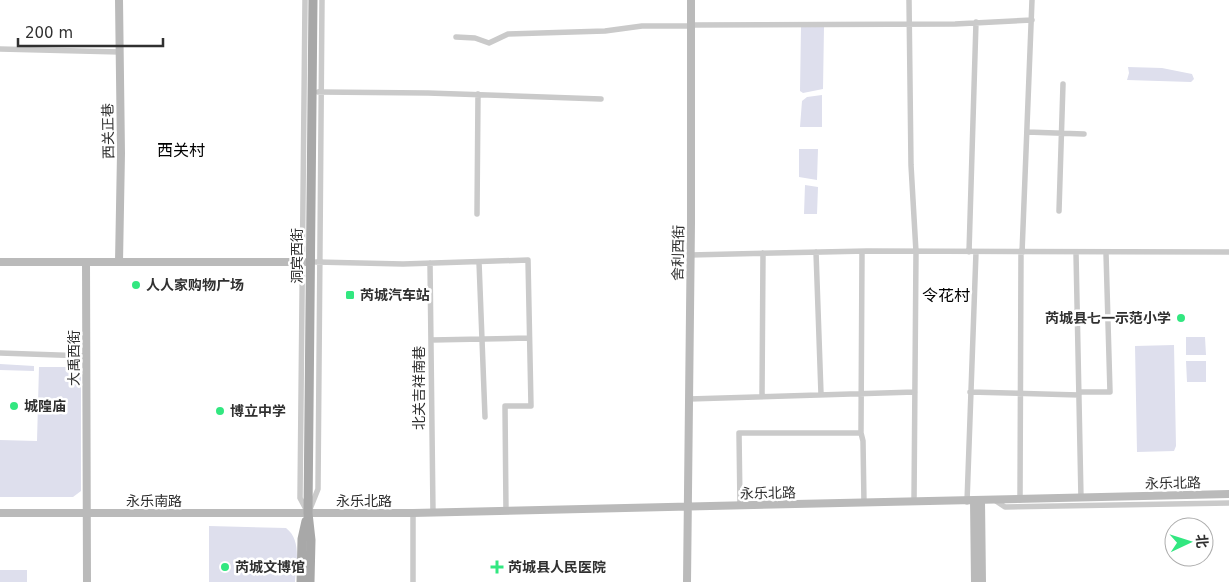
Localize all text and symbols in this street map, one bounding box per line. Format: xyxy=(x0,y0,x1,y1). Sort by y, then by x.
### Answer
scale bar xyxy=(18,15,162,47)
text: 200 m xyxy=(25,24,73,42)
street label: 西关正巷 xyxy=(100,103,116,159)
district label: 西关村 xyxy=(157,141,205,160)
street label: 舍利西街 xyxy=(670,225,686,281)
street label: 洞宾西街 xyxy=(289,228,305,284)
place label: 人人家购物广场 xyxy=(146,277,244,293)
marker: 人人家购物广场 xyxy=(130,279,142,291)
district label: 令花村 xyxy=(922,286,970,305)
place label: 芮城汽车站 xyxy=(360,287,430,303)
marker: 芮城汽车站 xyxy=(344,289,356,301)
place label: 芮城县七一示范小学 xyxy=(1045,310,1171,326)
marker: 芮城县七一示范小学 xyxy=(1175,312,1187,324)
street label: 大禹西街 xyxy=(66,330,82,386)
street label: 北关吉祥南巷 xyxy=(411,346,427,430)
place label: 城隍庙 xyxy=(24,398,66,414)
marker: 城隍庙 xyxy=(8,400,20,412)
place label: 博立中学 xyxy=(230,403,286,419)
marker: 博立中学 xyxy=(214,405,226,417)
street label: 永乐北路 xyxy=(1145,475,1201,491)
street label: 永乐北路 xyxy=(740,485,796,501)
street label: 永乐南路 xyxy=(126,493,182,509)
street label: 永乐北路 xyxy=(336,493,392,509)
north arrow xyxy=(1164,517,1214,567)
text: 北 xyxy=(1193,534,1210,549)
place label: 芮城文博馆 xyxy=(235,559,305,575)
place label: 芮城县人民医院 xyxy=(508,559,606,575)
marker: 芮城县人民医院 xyxy=(490,560,504,574)
marker: 芮城文博馆 xyxy=(219,561,231,573)

